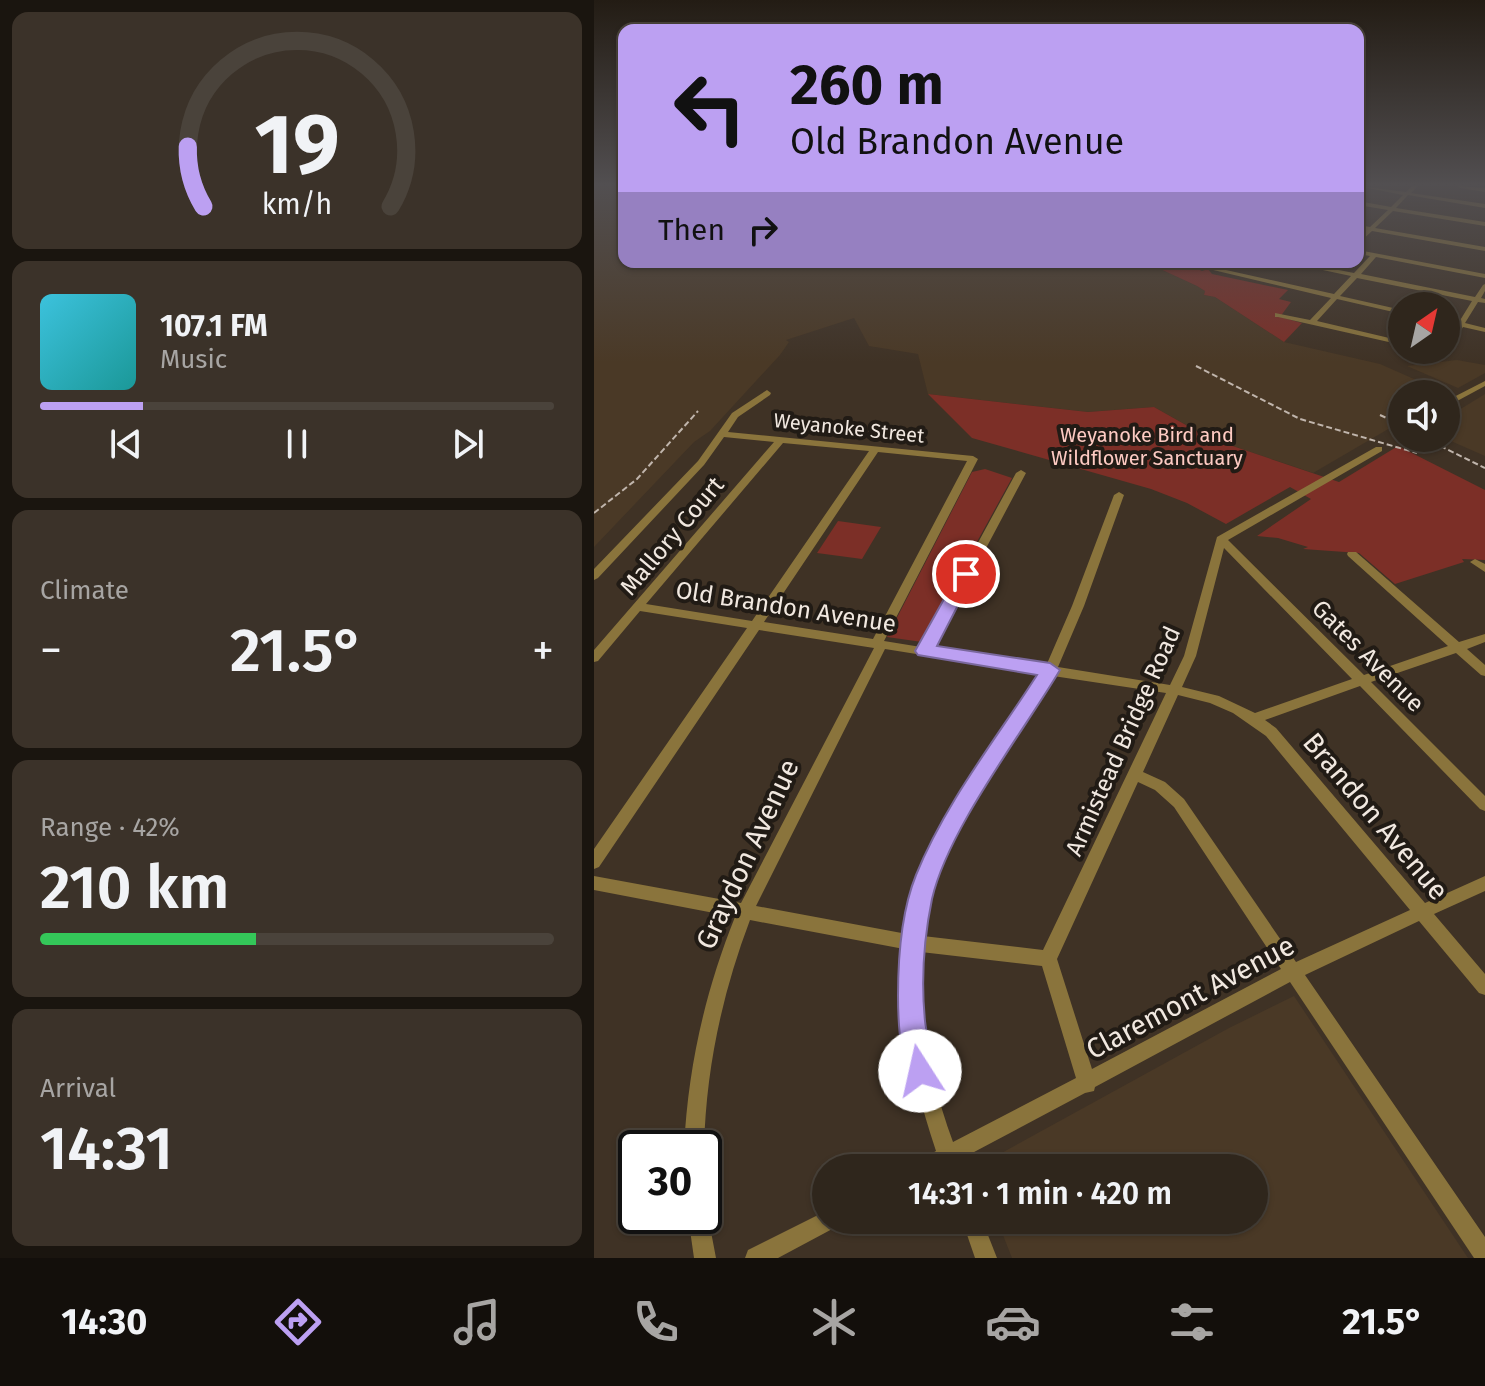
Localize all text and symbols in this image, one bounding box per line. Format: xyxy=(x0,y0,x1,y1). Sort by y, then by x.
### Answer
text: 260 m xyxy=(790,52,944,119)
icon: left xyxy=(658,56,762,160)
text: 19 xyxy=(254,94,340,194)
text: Old Brandon Avenue xyxy=(790,120,1124,164)
text: km/h xyxy=(262,187,332,222)
icon: right xyxy=(741,208,785,252)
text: Then xyxy=(658,212,725,248)
north arrow xyxy=(1388,292,1460,364)
map controls xyxy=(1388,292,1460,452)
text: 107.1 FM xyxy=(160,308,268,344)
text: Music xyxy=(160,344,227,375)
button: sound xyxy=(1388,380,1460,452)
street label: Weyanoke Street xyxy=(772,408,926,448)
icon: previous xyxy=(104,422,148,466)
icon: pause xyxy=(275,422,319,466)
icon: next xyxy=(446,422,490,466)
park label: Weyanoke Bird and Wildflower Sanctuary xyxy=(1051,423,1243,470)
street label: Mallory Court xyxy=(614,471,730,601)
pin xyxy=(932,540,1000,608)
icon: arrive xyxy=(944,552,988,596)
text: Climate xyxy=(40,575,129,606)
street label: Old Brandon Avenue xyxy=(674,576,898,638)
street label: Gates Avenue xyxy=(1306,594,1430,718)
text: 21.5° xyxy=(230,615,364,687)
street label: Armistead Bridge Road xyxy=(1060,622,1186,860)
text: − xyxy=(40,624,62,677)
text: + xyxy=(532,624,554,677)
street label: Brandon Avenue xyxy=(1296,726,1455,907)
street label: Graydon Avenue xyxy=(689,754,806,954)
text: Range · 42% xyxy=(40,812,180,843)
text: 210 km xyxy=(40,852,229,924)
street label: Claremont Avenue xyxy=(1080,929,1300,1066)
position arrow xyxy=(878,1029,962,1113)
text: Arrival xyxy=(40,1073,116,1104)
text: 14:31 xyxy=(40,1113,173,1185)
speed limit sign: 30 xyxy=(618,1130,722,1234)
text: 14:31 · 1 min · 420 m xyxy=(908,1176,1172,1212)
icon: directions xyxy=(270,1294,326,1350)
icon: music xyxy=(449,1294,505,1350)
icon: phone xyxy=(628,1294,684,1350)
icon: climate xyxy=(806,1294,862,1350)
icon: car xyxy=(985,1294,1041,1350)
icon: filters xyxy=(1164,1294,1220,1350)
text: 14:30 xyxy=(61,1300,147,1344)
text: 21.5° xyxy=(1342,1300,1424,1344)

